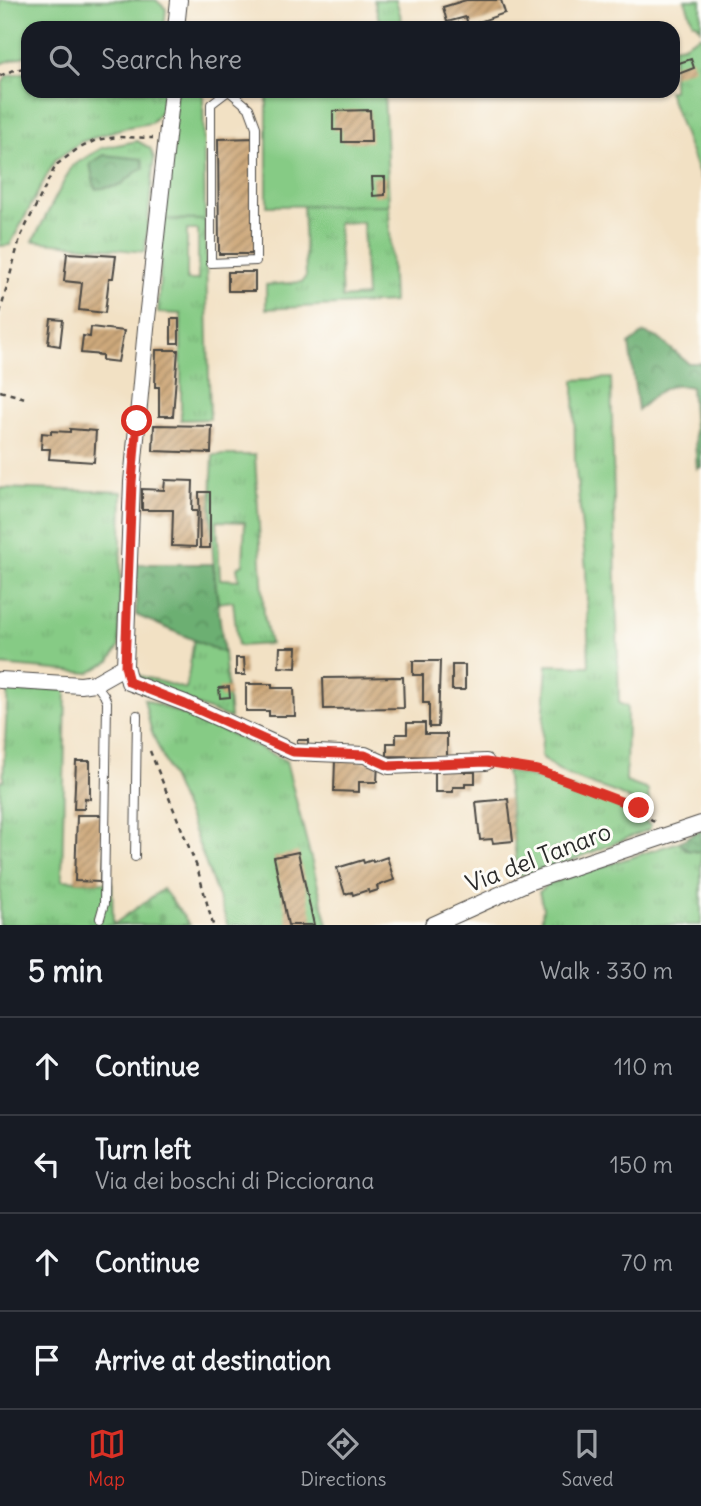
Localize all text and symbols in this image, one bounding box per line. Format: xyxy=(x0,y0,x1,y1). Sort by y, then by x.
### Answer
search box xyxy=(21,21,680,98)
icon: search xyxy=(45,41,83,79)
text: Search here xyxy=(101,43,242,76)
route start xyxy=(121,405,152,436)
route end xyxy=(623,792,654,823)
street label: Via del Tanaro xyxy=(461,816,615,898)
text: 5 min xyxy=(28,952,103,990)
text: Walk · 330 m xyxy=(540,956,673,985)
icon: ahead xyxy=(28,1047,66,1085)
text: Continue xyxy=(95,1050,200,1083)
text: 110 m xyxy=(614,1052,673,1081)
text: Turn left xyxy=(95,1133,191,1166)
icon: left xyxy=(28,1145,66,1183)
text: 150 m xyxy=(610,1150,673,1179)
text: Via dei boschi di Picciorana xyxy=(95,1166,374,1195)
icon: ahead xyxy=(28,1243,66,1281)
text: Continue xyxy=(95,1246,200,1279)
text: 70 m xyxy=(621,1248,673,1277)
icon: arrive xyxy=(28,1341,66,1379)
text: Arrive at destination xyxy=(95,1344,331,1377)
tab: Map xyxy=(88,1425,126,1491)
tab: Directions xyxy=(301,1425,386,1491)
tab: Saved xyxy=(561,1425,613,1491)

